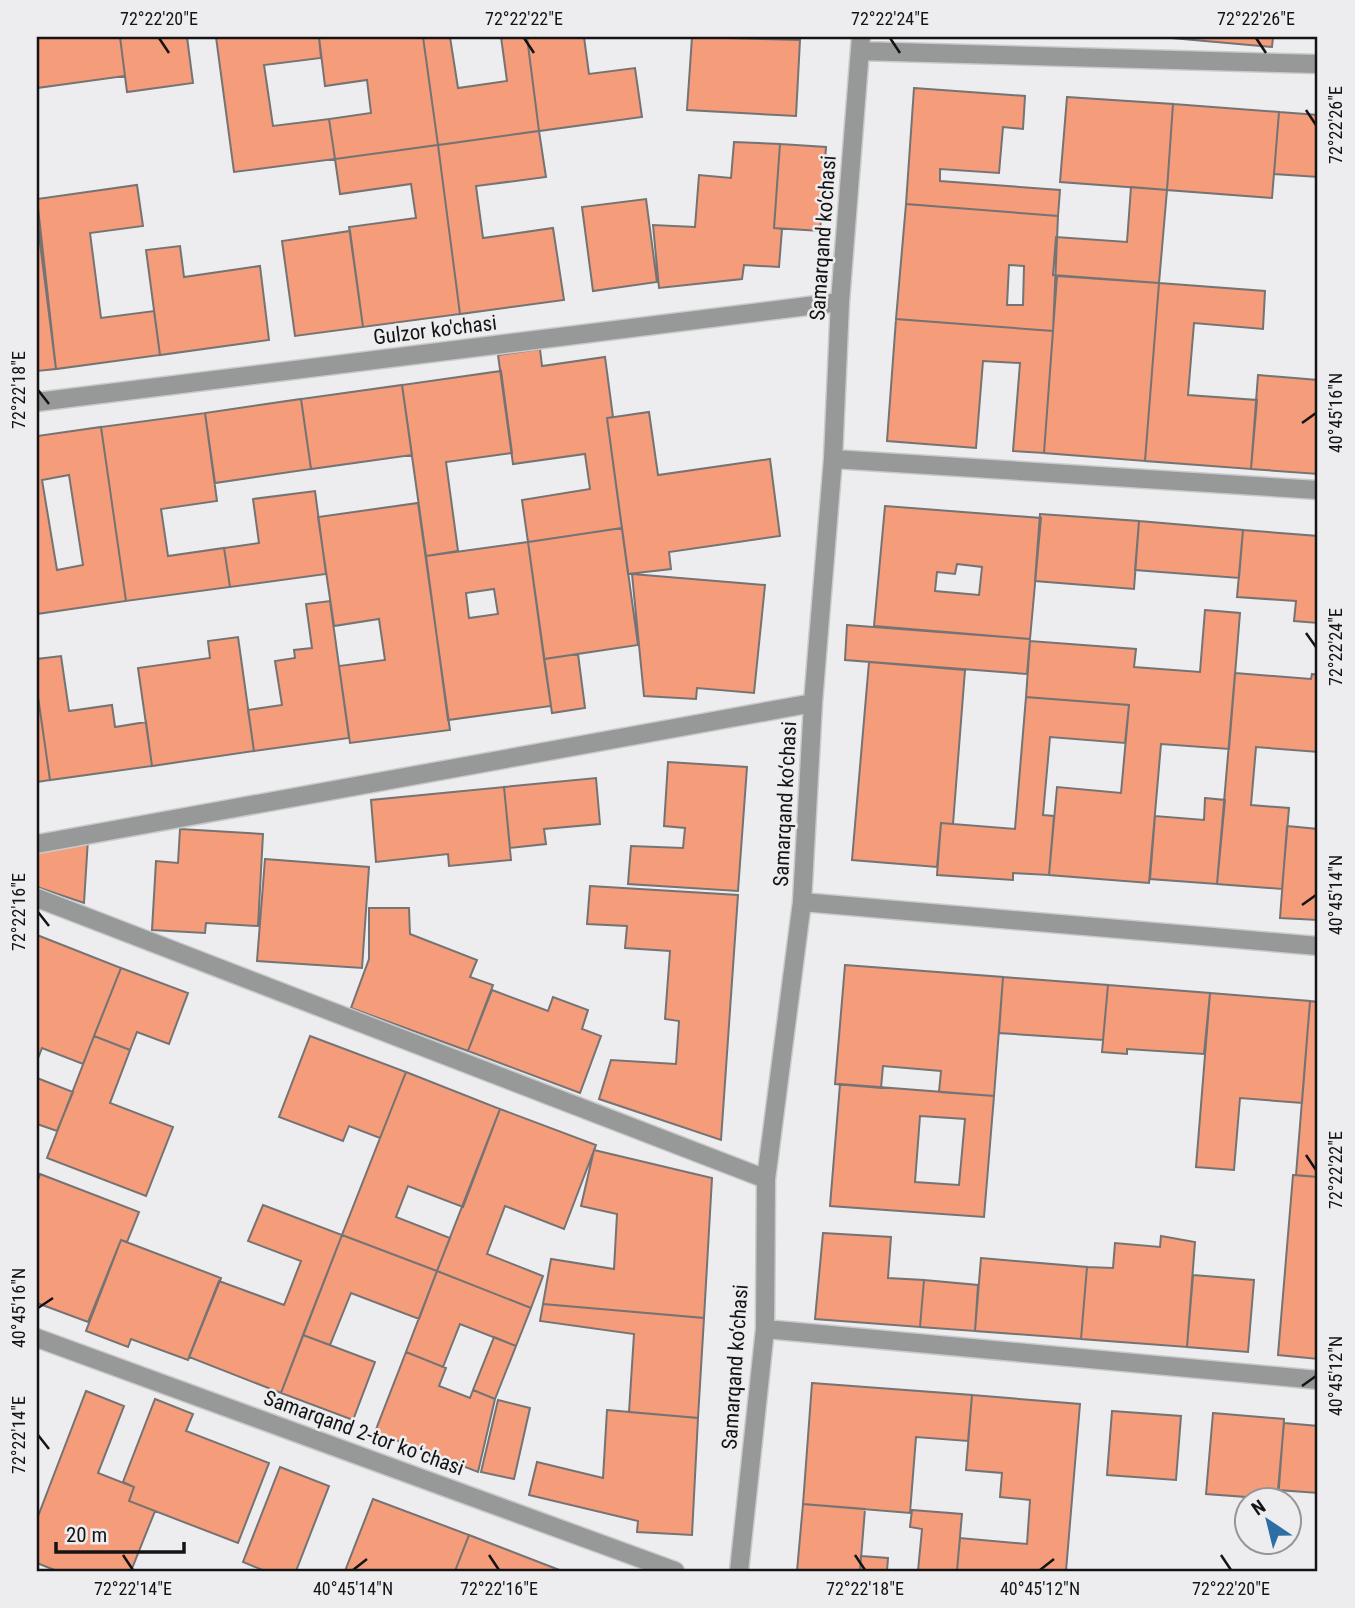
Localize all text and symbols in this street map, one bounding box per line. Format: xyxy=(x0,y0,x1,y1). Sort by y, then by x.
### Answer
text: 72°22'20"E xyxy=(120,8,198,29)
text: 72°22'22"E xyxy=(485,8,563,29)
text: 72°22'24"E xyxy=(851,8,929,29)
text: 72°22'26"E xyxy=(1217,8,1295,29)
text: 72°22'26"E xyxy=(1325,86,1346,164)
street label: Samarqand ko‘chasi xyxy=(805,155,841,321)
street label: Gulzor ko'chasi xyxy=(372,311,498,349)
text: 72°22'18"E xyxy=(8,351,29,429)
text: 40°45'16"N xyxy=(1325,373,1346,453)
text: 72°22'24"E xyxy=(1325,608,1346,686)
street label: Samarqand ko‘chasi xyxy=(769,721,801,887)
text: 40°45'14"N xyxy=(1325,855,1346,935)
text: 72°22'16"E xyxy=(8,873,29,951)
text: 72°22'22"E xyxy=(1325,1131,1346,1209)
text: 40°45'16"N xyxy=(8,1268,29,1348)
street label: Samarqand ko‘chasi xyxy=(717,1284,753,1450)
text: 40°45'12"N xyxy=(1325,1336,1346,1416)
street label: Samarqand 2-tor koʻchasi xyxy=(261,1386,467,1480)
text: 72°22'14"E xyxy=(8,1396,29,1474)
north arrow xyxy=(1232,1486,1302,1556)
text: N xyxy=(1247,1495,1270,1520)
scale bar xyxy=(56,1510,184,1554)
text: 20 m xyxy=(66,1523,107,1547)
text: 72°22'14"E xyxy=(94,1578,172,1599)
text: 40°45'14"N xyxy=(313,1578,393,1599)
text: 72°22'16"E xyxy=(460,1578,538,1599)
text: 72°22'18"E xyxy=(826,1578,904,1599)
text: 40°45'12"N xyxy=(1000,1578,1080,1599)
text: 72°22'20"E xyxy=(1192,1578,1270,1599)

